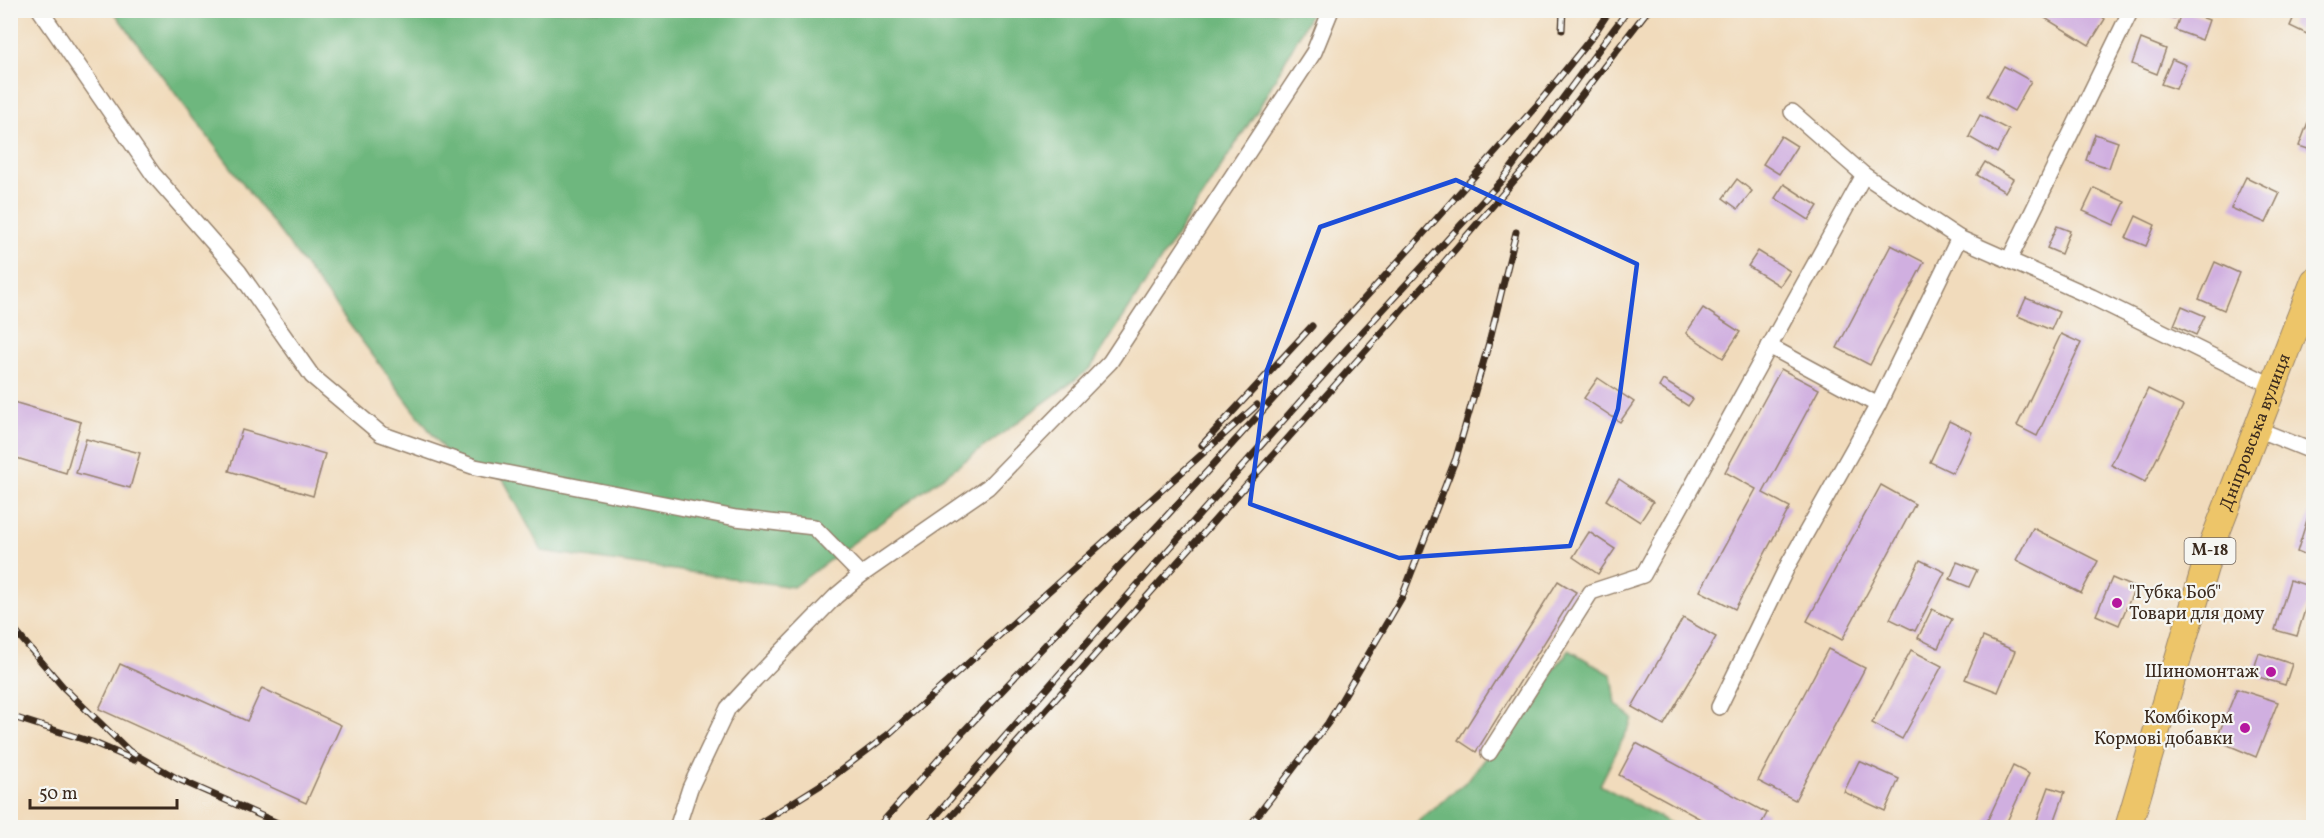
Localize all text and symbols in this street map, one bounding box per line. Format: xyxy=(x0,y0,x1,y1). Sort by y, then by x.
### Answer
street label: Дніпровська вулиця xyxy=(2214,350,2297,515)
road number: М-18 xyxy=(2184,538,2236,564)
place label: "Губка Боб" Товари для дому xyxy=(2129,581,2265,627)
marker: "Губка Боб" Товари для дому xyxy=(2110,596,2124,610)
place label: Шиномонтаж xyxy=(2145,660,2259,685)
marker: Шиномонтаж xyxy=(2264,665,2278,679)
place label: Комбікорм Кормові добавки xyxy=(2094,706,2233,752)
marker: Комбікорм Кормові добавки xyxy=(2238,721,2252,735)
scale bar xyxy=(30,772,177,810)
text: 50 m xyxy=(39,782,78,807)

